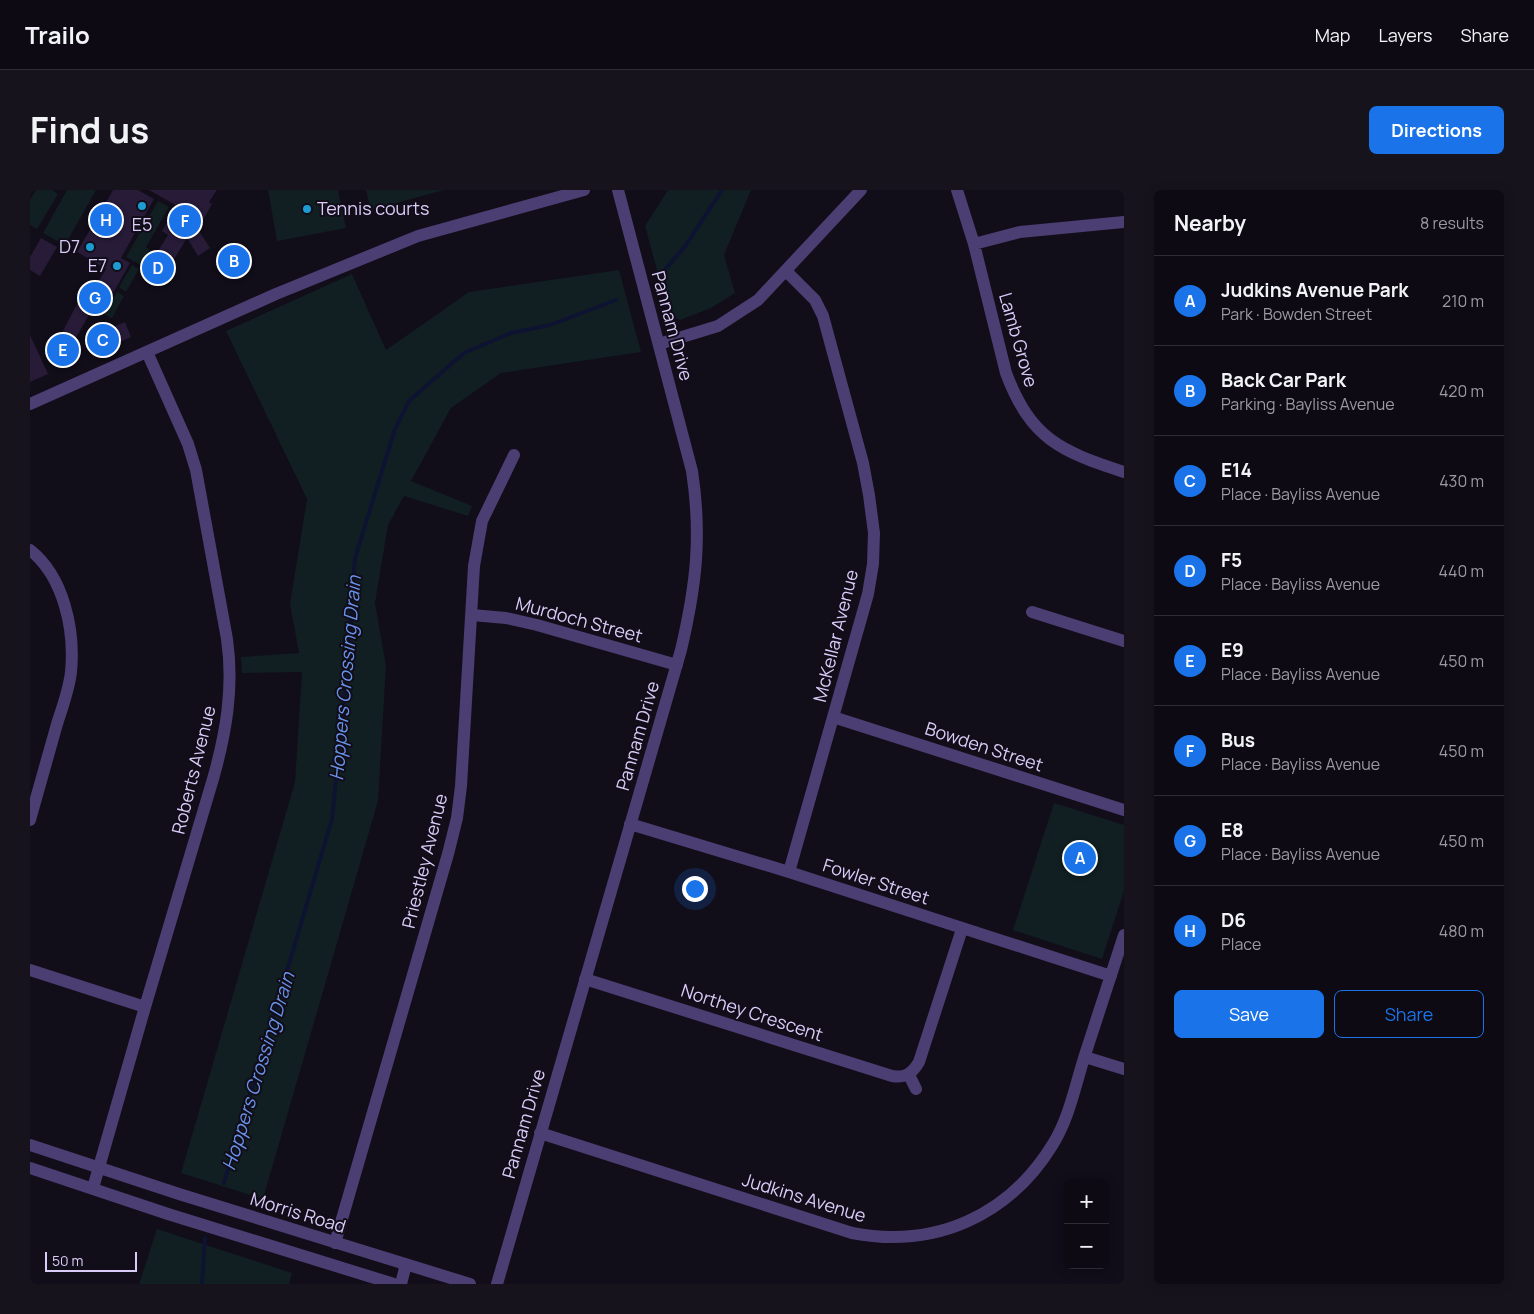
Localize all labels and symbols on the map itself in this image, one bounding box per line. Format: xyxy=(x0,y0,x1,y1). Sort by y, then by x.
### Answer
place label: Tennis courts xyxy=(317,196,429,220)
marker: E5 xyxy=(136,200,148,212)
pin: H xyxy=(90,201,122,239)
pin: F xyxy=(169,202,201,240)
marker: Tennis courts xyxy=(301,203,313,215)
place label: E5 xyxy=(132,212,152,236)
place label: D7 xyxy=(59,234,80,258)
marker: D7 xyxy=(84,241,96,253)
pin: B xyxy=(218,242,250,280)
pin: D xyxy=(142,249,174,287)
place label: E7 xyxy=(88,253,107,277)
marker: E7 xyxy=(111,260,123,272)
street label: Pannam Drive xyxy=(647,268,699,383)
pin: G xyxy=(79,279,111,317)
street label: Lamb Grove xyxy=(994,290,1044,390)
pin: C xyxy=(87,321,119,359)
pin: E xyxy=(47,331,79,369)
street label: McKellar Avenue xyxy=(807,567,863,704)
water label: Hoppers Crossing Drain xyxy=(323,574,367,782)
street label: Murdoch Street xyxy=(513,591,645,648)
street label: Pannam Drive xyxy=(610,678,664,793)
street label: Roberts Avenue xyxy=(165,703,221,836)
street label: Bowden Street xyxy=(922,716,1046,776)
street label: Priestley Avenue xyxy=(396,791,452,931)
pin: A xyxy=(1064,839,1096,877)
street label: Fowler Street xyxy=(820,853,933,910)
your location xyxy=(682,876,708,902)
water label: Hoppers Crossing Drain xyxy=(215,968,301,1173)
street label: Northey Crescent xyxy=(678,978,826,1046)
street label: Pannam Drive xyxy=(496,1066,550,1181)
street label: Judkins Avenue xyxy=(739,1167,869,1227)
street label: Morris Road xyxy=(248,1186,349,1238)
scale bar xyxy=(45,1249,138,1272)

